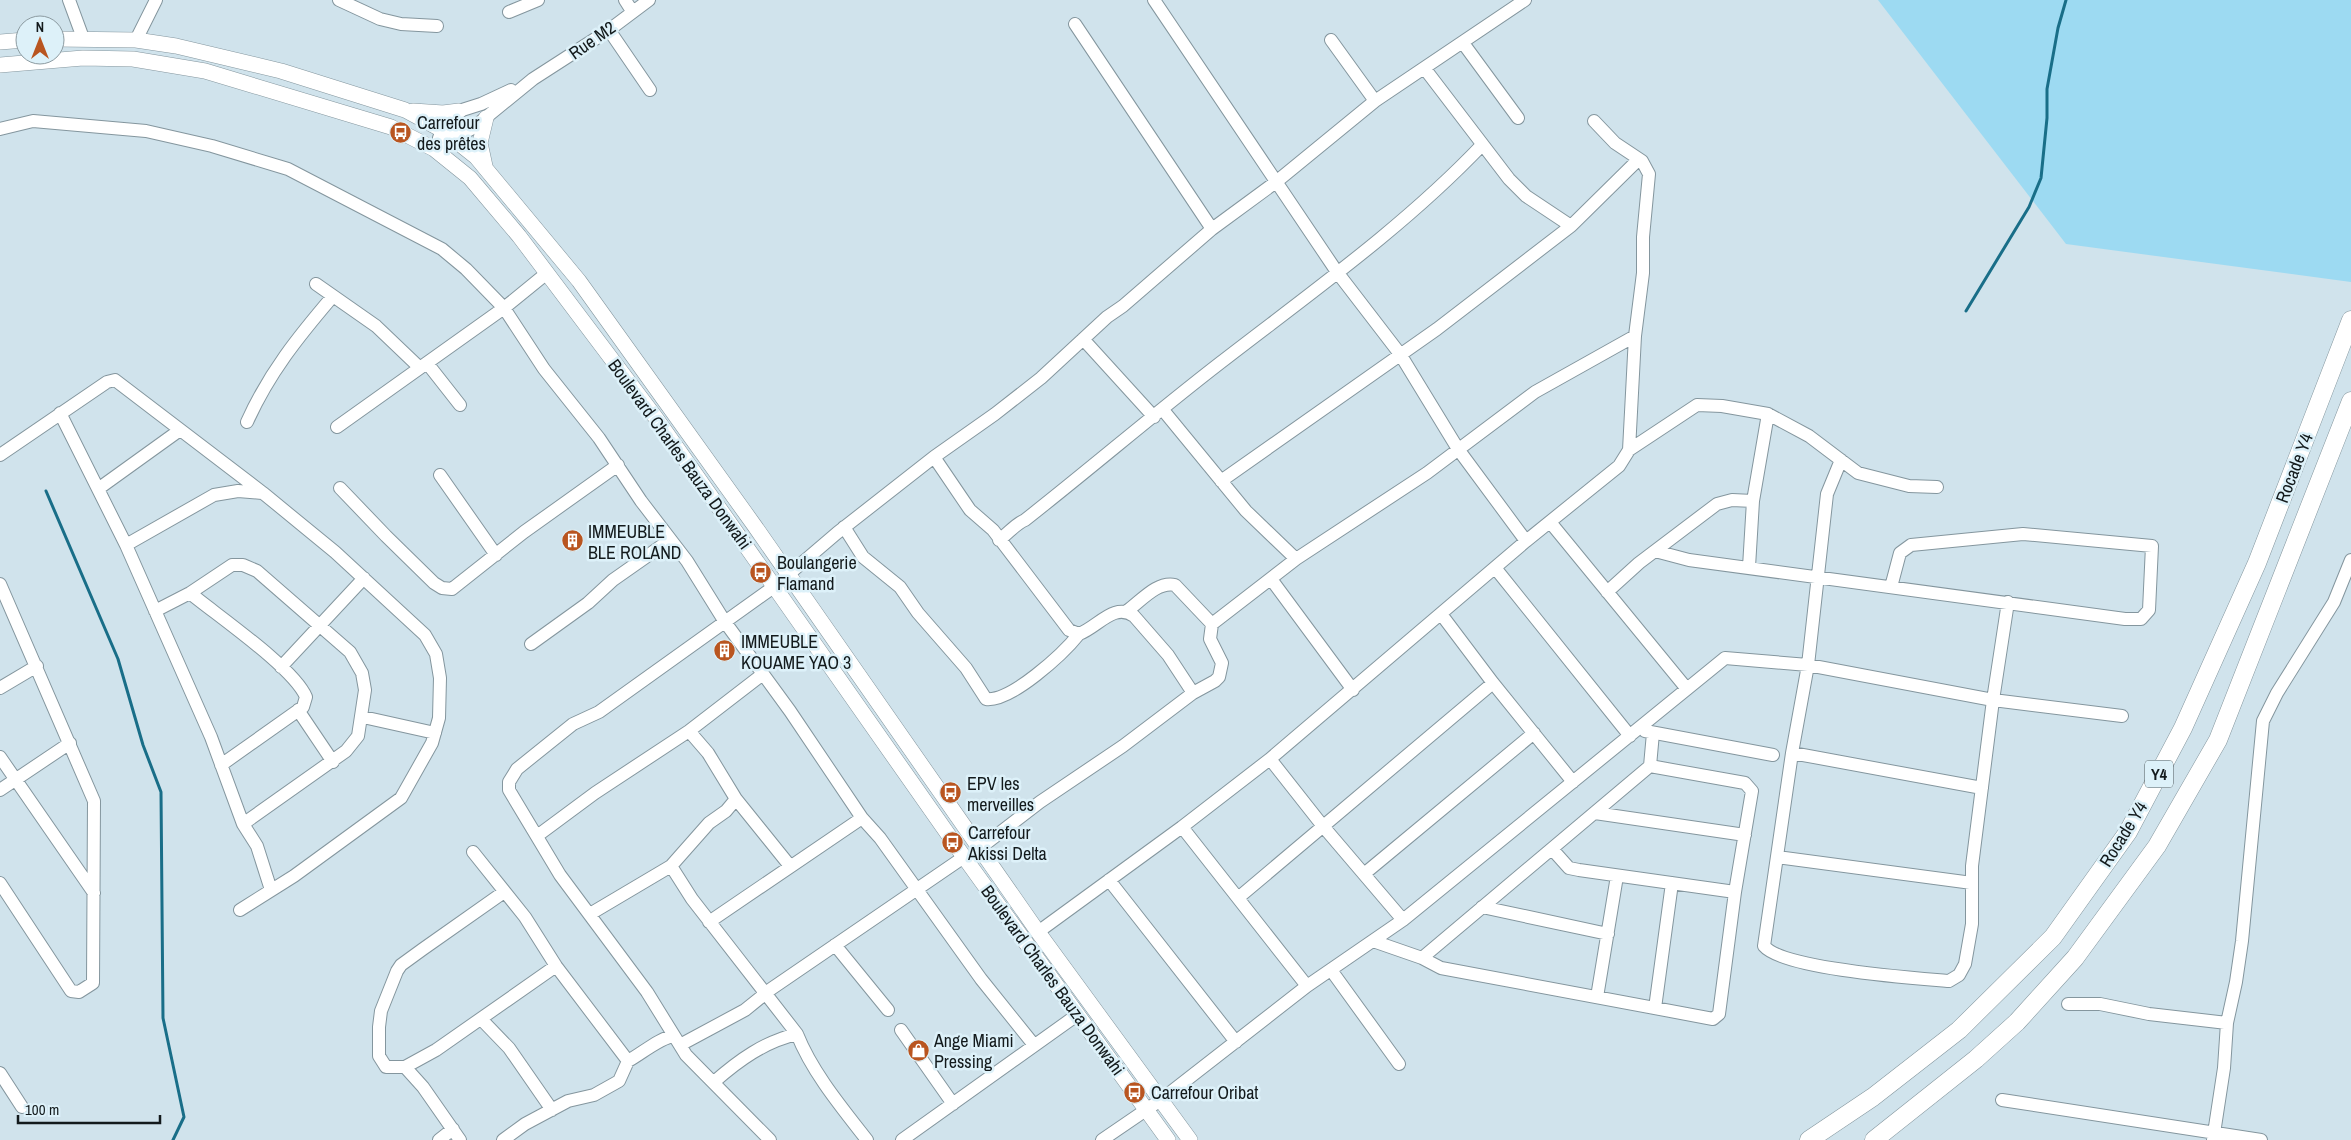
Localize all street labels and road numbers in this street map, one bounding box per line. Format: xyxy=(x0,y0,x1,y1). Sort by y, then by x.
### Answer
street label: Rue M2 xyxy=(564,15,620,65)
street label: Boulevard Charles Bauza Donwahi xyxy=(602,354,758,554)
street label: Rocade Y4 xyxy=(2269,430,2319,506)
road number: Y4 xyxy=(2145,761,2173,788)
street label: Rocade Y4 xyxy=(2093,797,2153,871)
street label: Boulevard Charles Bauza Donwahi xyxy=(975,880,1131,1080)

